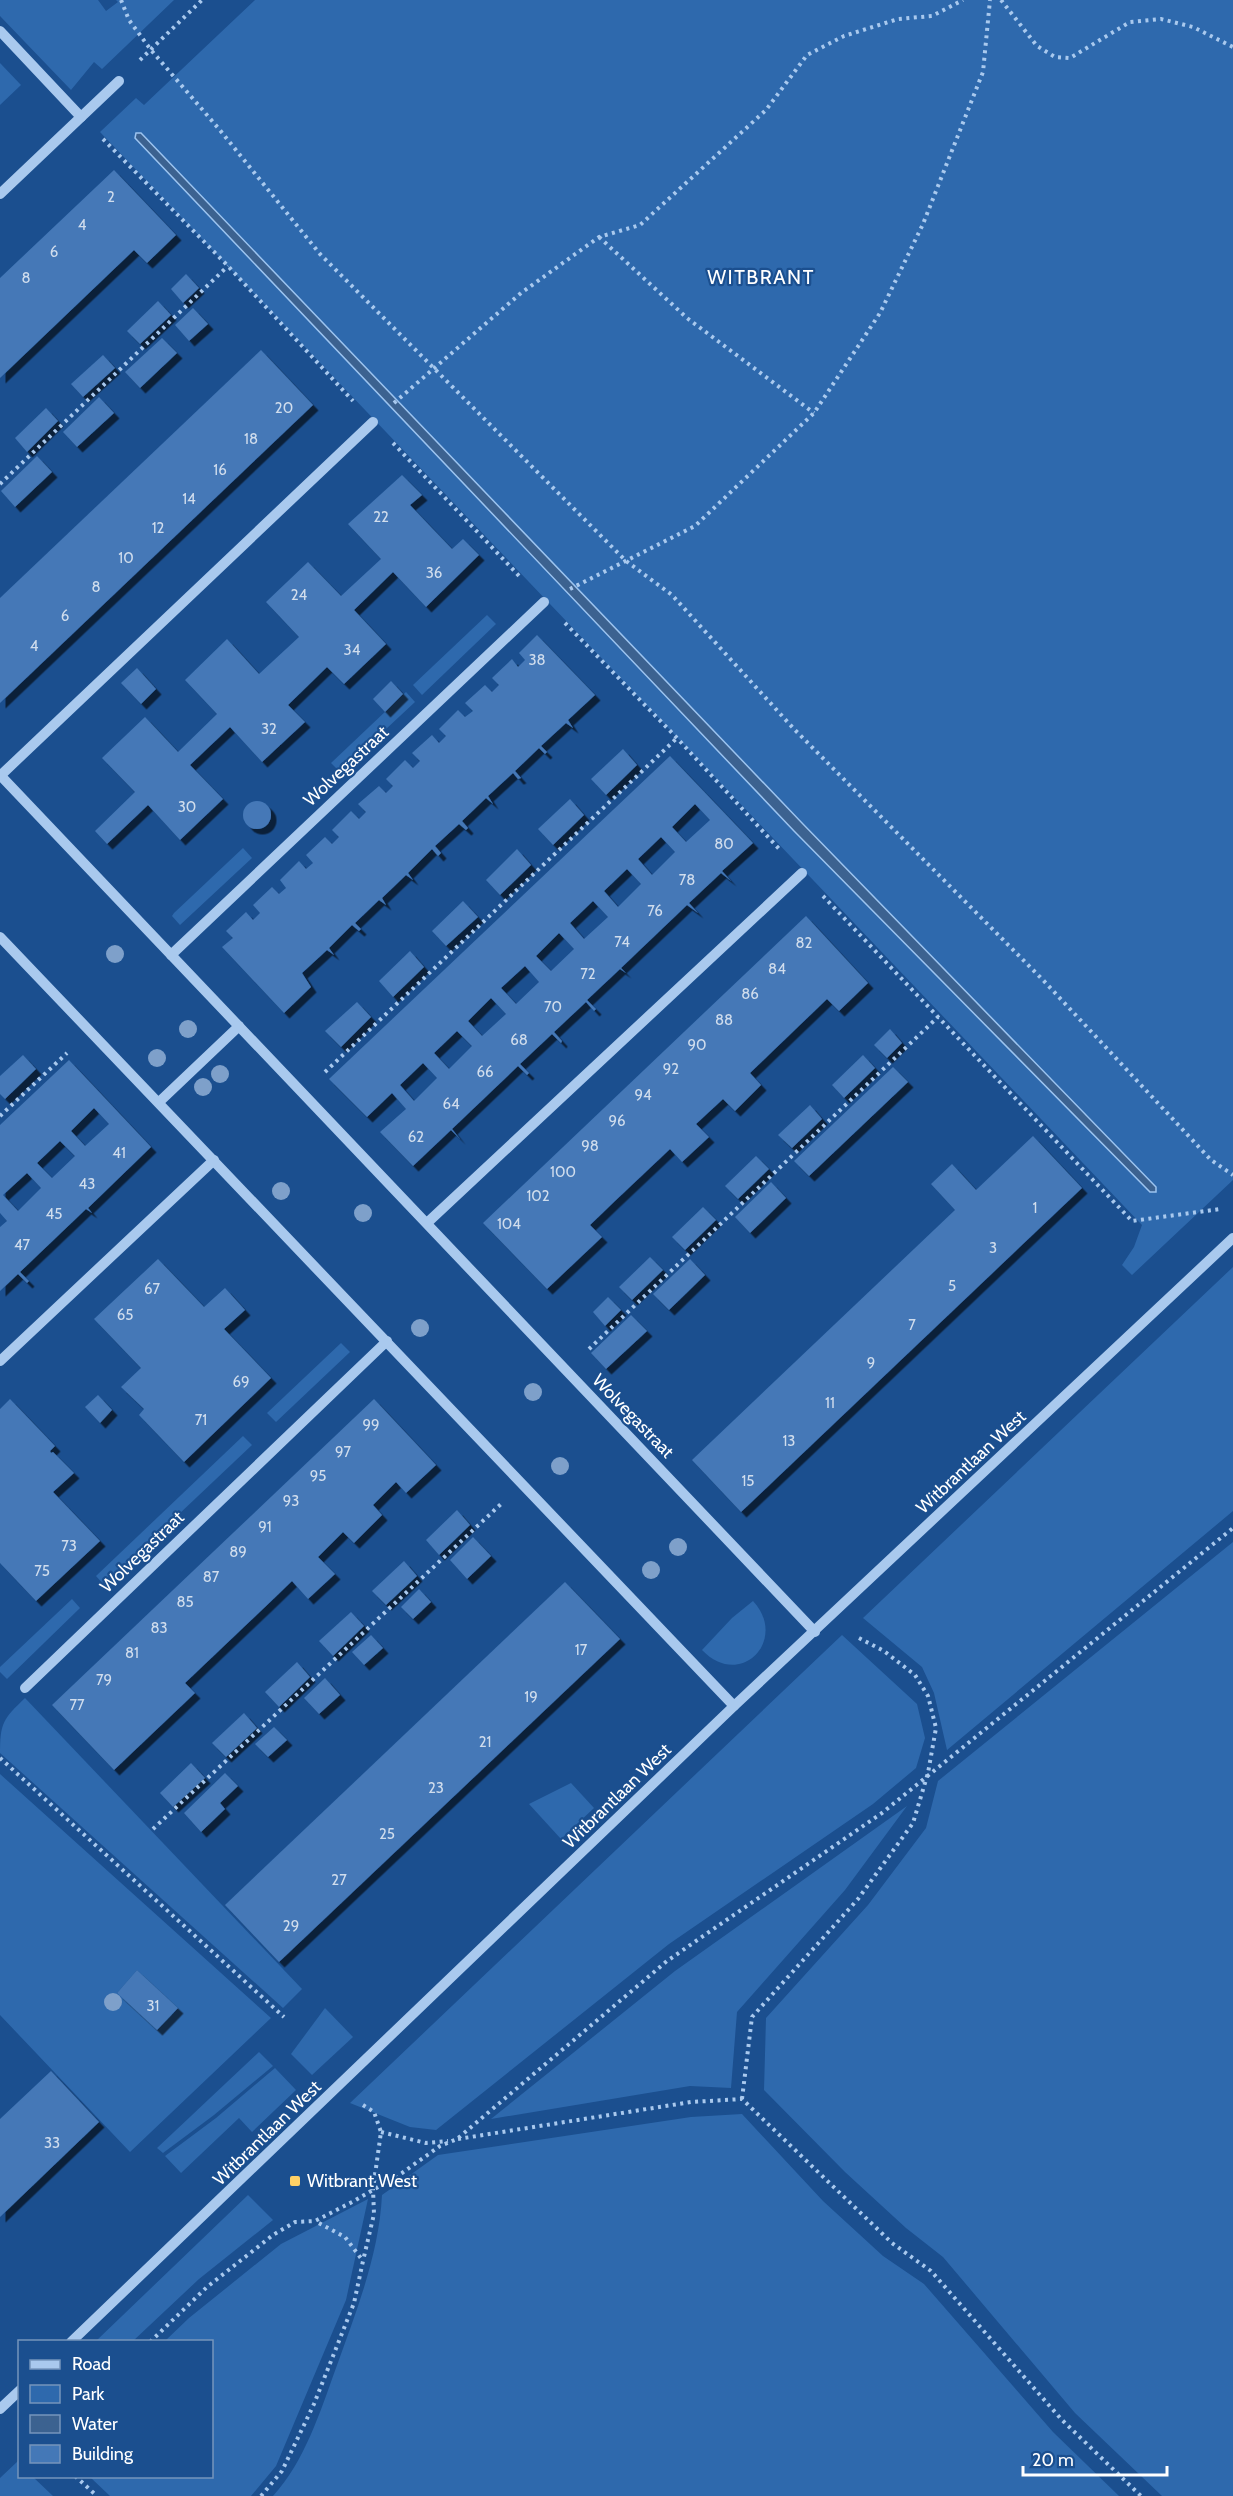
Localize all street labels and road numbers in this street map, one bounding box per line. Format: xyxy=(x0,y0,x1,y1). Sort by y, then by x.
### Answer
street label: Wolvegastraat xyxy=(299,721,393,811)
street label: Wolvegastraat xyxy=(588,1369,678,1463)
street label: Witbrantlaan West xyxy=(912,1406,1030,1518)
street label: Wolvegastraat xyxy=(95,1507,189,1597)
street label: Witbrantlaan West xyxy=(558,1739,676,1853)
street label: Witbrantlaan West xyxy=(208,2076,326,2190)

